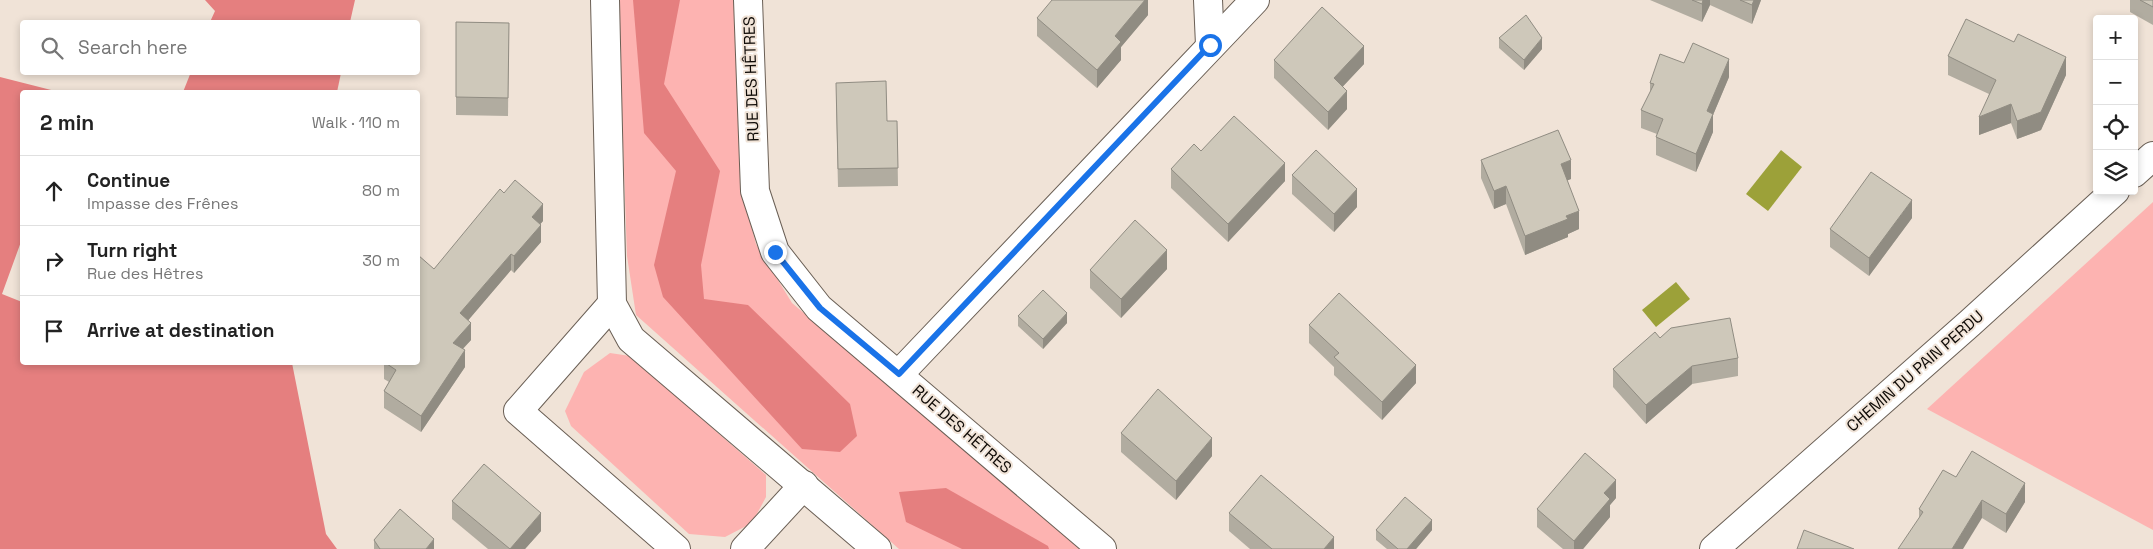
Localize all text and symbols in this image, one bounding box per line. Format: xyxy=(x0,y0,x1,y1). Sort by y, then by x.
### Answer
map controls xyxy=(2093,15,2138,195)
button: + xyxy=(2093,15,2138,60)
street label: RUE DES HÊTRES xyxy=(738,16,764,142)
search box xyxy=(20,20,420,75)
icon: search xyxy=(38,34,66,62)
route start xyxy=(1199,34,1222,57)
text: Search here xyxy=(78,35,188,60)
button: − xyxy=(2093,60,2138,105)
button: locate xyxy=(2093,105,2138,150)
text: 2 min xyxy=(40,109,94,136)
text: Walk · 110 m xyxy=(312,112,400,133)
button: layers xyxy=(2093,150,2138,195)
text: Continue xyxy=(87,168,170,193)
icon: ahead xyxy=(40,177,68,205)
text: 80 m xyxy=(362,180,400,201)
text: Impasse des Frênes xyxy=(87,193,238,214)
text: Turn right xyxy=(87,238,177,263)
route end xyxy=(764,241,787,264)
icon: right xyxy=(40,247,68,275)
text: 30 m xyxy=(362,250,400,271)
text: Rue des Hêtres xyxy=(87,263,203,284)
street label: CHEMIN DU PAIN PERDU xyxy=(1842,306,1988,436)
icon: arrive xyxy=(40,317,68,345)
text: Arrive at destination xyxy=(87,318,275,343)
street label: RUE DES HÊTRES xyxy=(908,380,1016,478)

